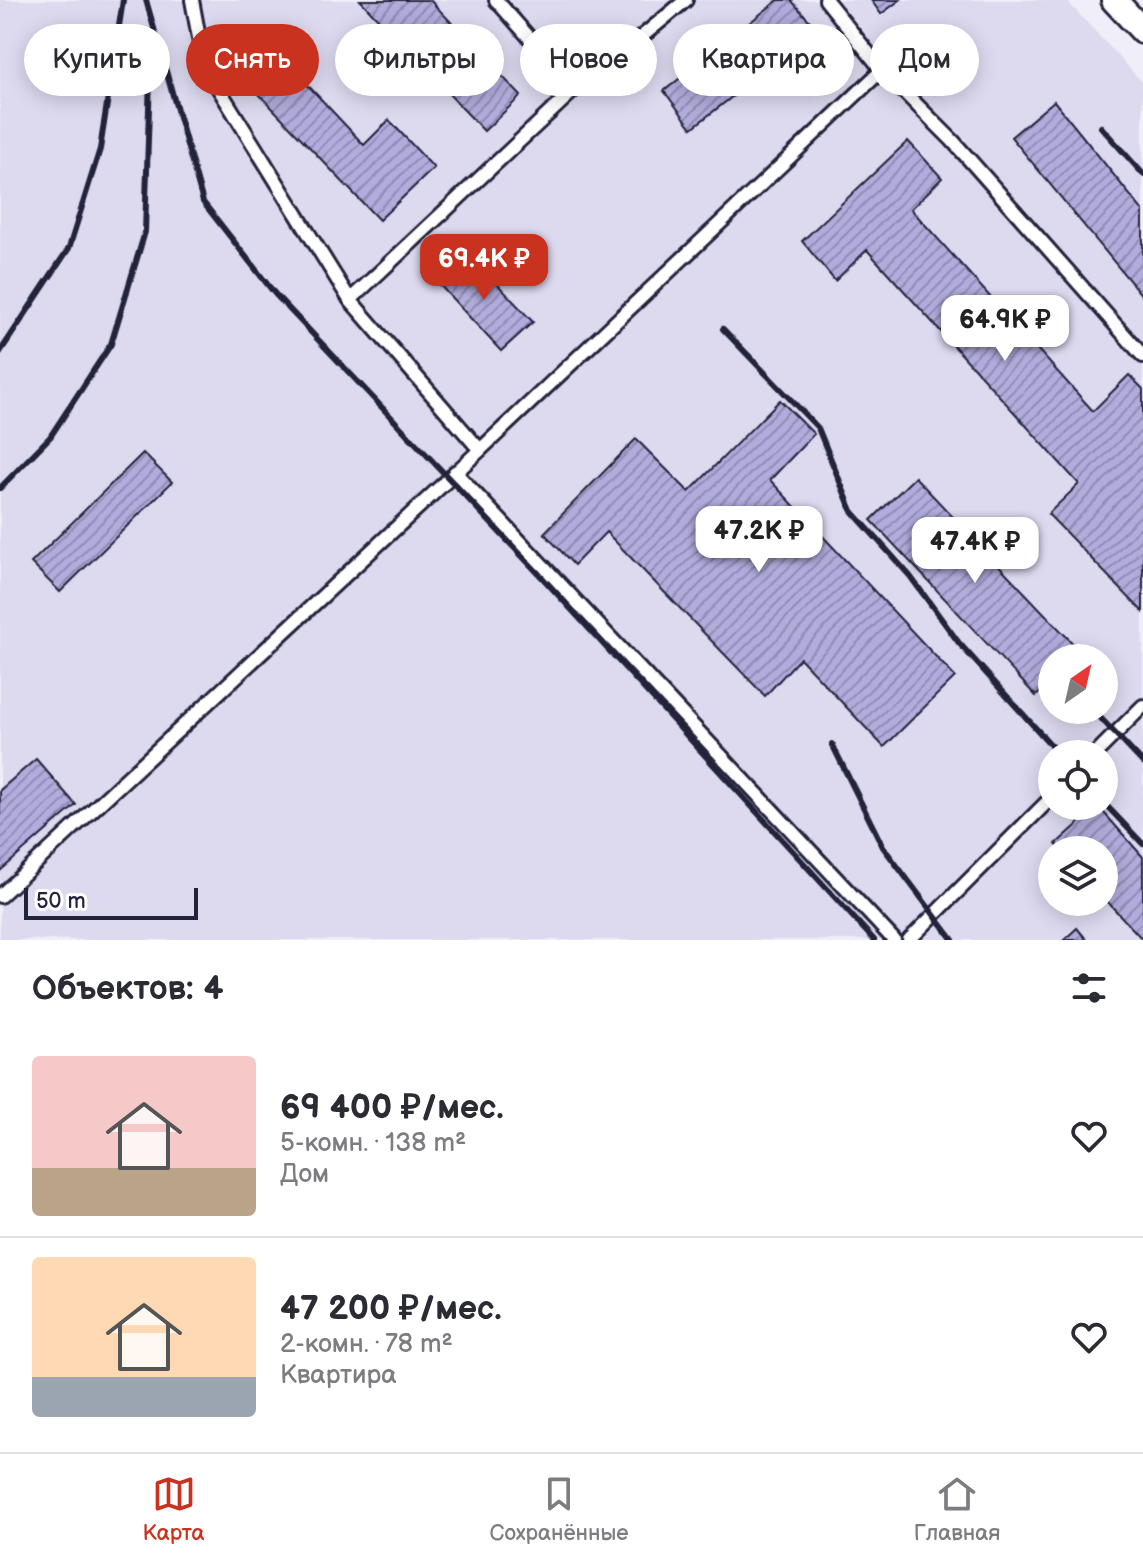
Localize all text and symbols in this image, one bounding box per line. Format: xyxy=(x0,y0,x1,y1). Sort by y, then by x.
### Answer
chip: Купить xyxy=(24,24,170,96)
chip: Снять xyxy=(186,24,319,96)
chip: Фильтры xyxy=(335,24,504,96)
chip: Новое xyxy=(520,24,657,96)
chip: Квартира xyxy=(673,24,854,96)
chip: Дом xyxy=(870,24,979,96)
pin: 69.4K ₽ xyxy=(410,234,558,302)
text: 69.4K ₽ xyxy=(438,244,530,275)
pin: 64.9K ₽ xyxy=(931,295,1079,363)
text: 64.9K ₽ xyxy=(959,305,1051,336)
pin: 47.2K ₽ xyxy=(685,506,833,574)
text: 47.2K ₽ xyxy=(714,516,804,547)
pin: 47.4K ₽ xyxy=(901,517,1049,585)
text: 47.4K ₽ xyxy=(930,527,1020,558)
north arrow xyxy=(1038,644,1118,724)
map controls xyxy=(1038,644,1118,916)
button: locate xyxy=(1038,740,1118,820)
button: layers xyxy=(1038,836,1118,916)
scale bar xyxy=(24,884,198,920)
text: 50 m xyxy=(36,888,86,915)
icon: filters xyxy=(1067,966,1111,1010)
text: Объектов: 4 xyxy=(32,968,224,1009)
text: 69 400 ₽/мес. xyxy=(280,1087,504,1128)
icon: home xyxy=(96,1088,192,1184)
icon: heart xyxy=(1067,1114,1111,1158)
text: 5-комн. · 138 m² xyxy=(280,1128,466,1159)
text: Дом xyxy=(280,1159,329,1190)
text: 47 200 ₽/мес. xyxy=(280,1288,502,1329)
icon: home xyxy=(96,1289,192,1385)
icon: heart xyxy=(1067,1315,1111,1359)
text: 2-комн. · 78 m² xyxy=(280,1329,453,1360)
text: Квартира xyxy=(280,1360,397,1391)
tab: Карта xyxy=(143,1472,204,1547)
tab: Сохранённые xyxy=(490,1472,629,1547)
tab: Главная xyxy=(914,1472,1000,1547)

